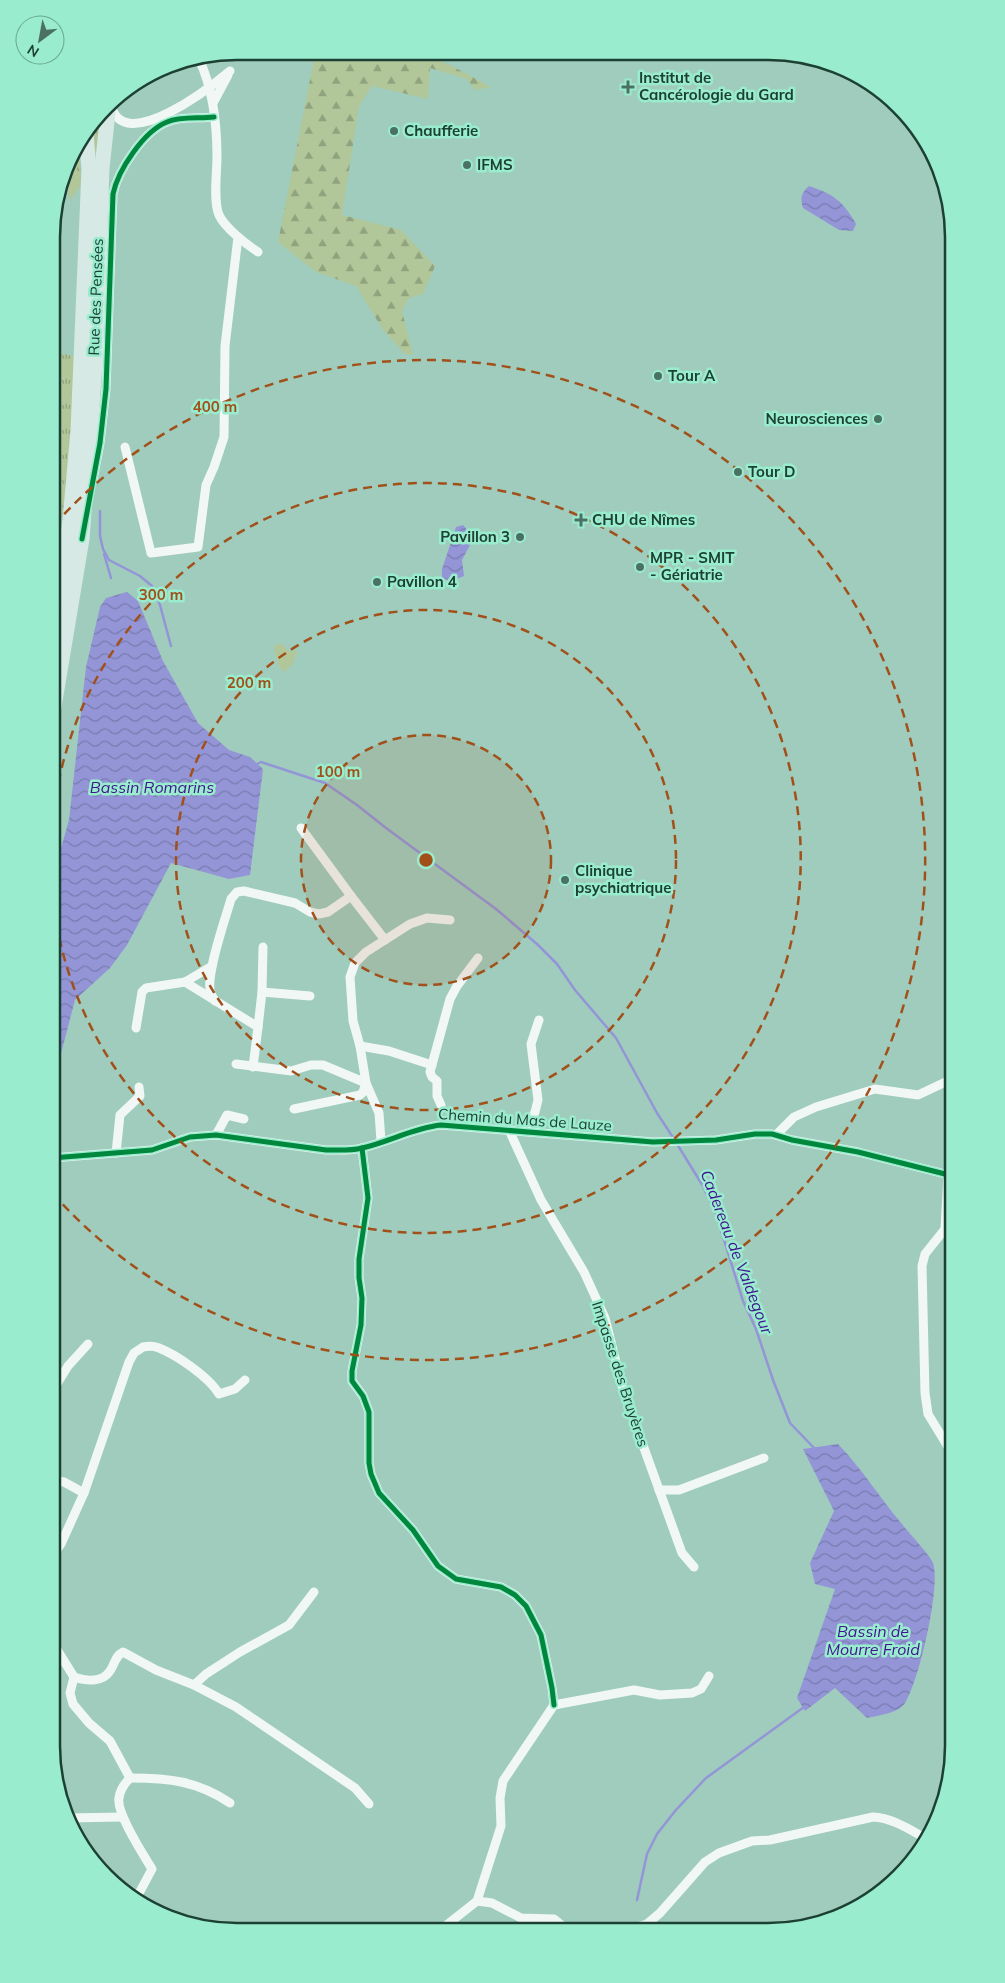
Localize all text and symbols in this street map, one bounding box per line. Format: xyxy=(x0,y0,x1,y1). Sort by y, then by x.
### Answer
north arrow xyxy=(15,15,65,65)
text: N xyxy=(24,41,42,61)
place label: Institut de Cancérologie du Gard xyxy=(639,68,794,104)
marker: Institut de Cancérologie du Gard xyxy=(621,80,635,94)
place label: Chaufferie xyxy=(404,121,478,140)
marker: Chaufferie xyxy=(388,125,400,137)
place label: IFMS xyxy=(477,155,513,174)
marker: IFMS xyxy=(461,159,473,171)
street label: Rue des Pensées xyxy=(84,238,107,356)
place label: Tour A xyxy=(668,366,716,385)
marker: Tour A xyxy=(652,370,664,382)
text: 400 m xyxy=(193,397,237,416)
place label: Neurosciences xyxy=(765,409,868,428)
marker: Neurosciences xyxy=(872,413,884,425)
place label: Tour D xyxy=(748,462,795,481)
marker: Tour D xyxy=(732,466,744,478)
place label: CHU de Nîmes xyxy=(592,510,695,529)
marker: CHU de Nîmes xyxy=(574,513,588,527)
place label: Pavillon 3 xyxy=(440,527,510,546)
marker: Pavillon 3 xyxy=(514,531,526,543)
place label: MPR - SMIT - Gériatrie xyxy=(650,548,735,584)
marker: MPR - SMIT - Gériatrie xyxy=(634,561,646,573)
place label: Pavillon 4 xyxy=(387,572,457,591)
marker: Pavillon 4 xyxy=(371,576,383,588)
text: 300 m xyxy=(139,585,183,604)
text: 200 m xyxy=(227,673,271,692)
text: 100 m xyxy=(316,762,360,781)
water label: Bassin Romarins xyxy=(90,777,214,797)
centre of rings xyxy=(417,851,435,869)
place label: Clinique psychiatrique xyxy=(575,861,671,897)
marker: Clinique psychiatrique xyxy=(559,874,571,886)
street label: Chemin du Mas de Lauze xyxy=(438,1104,613,1135)
water label: Cadereau de Valdegour xyxy=(696,1167,778,1338)
street label: Impasse des Bruyères xyxy=(588,1299,653,1449)
water label: Bassin de Mourre Froid xyxy=(826,1621,920,1659)

